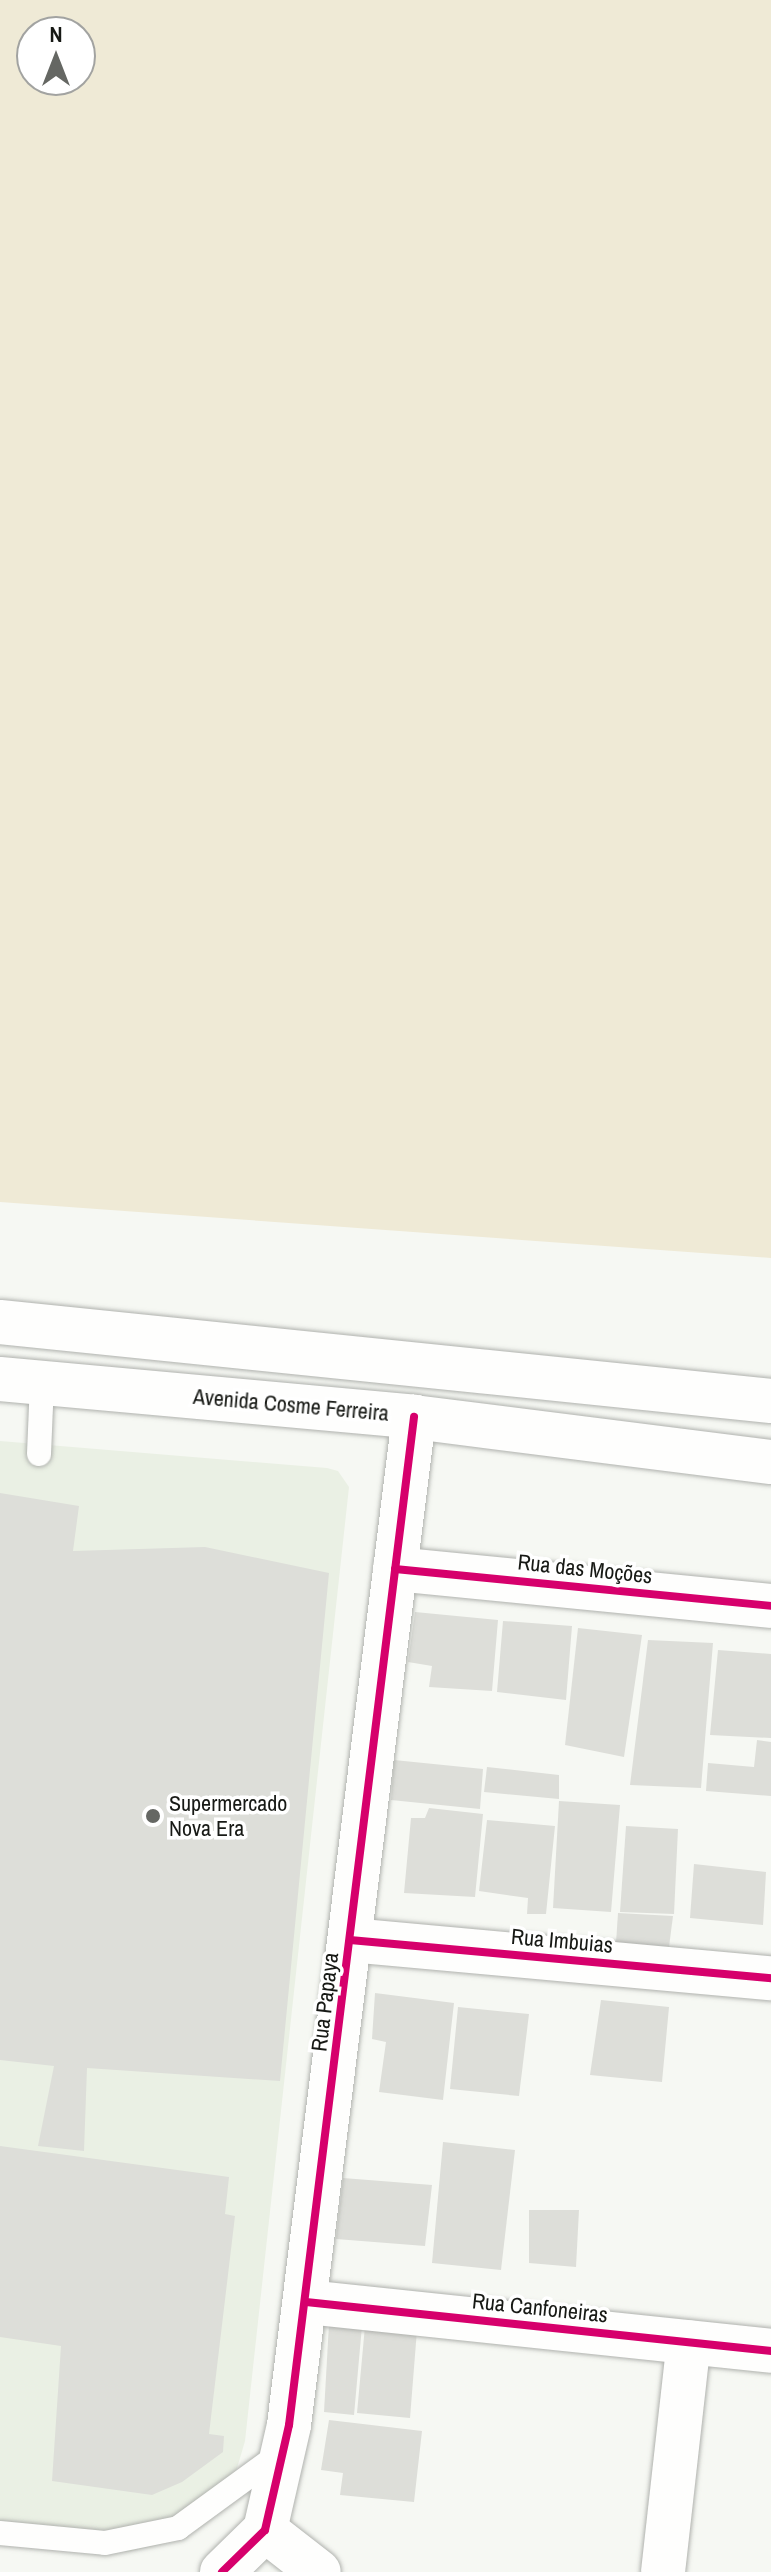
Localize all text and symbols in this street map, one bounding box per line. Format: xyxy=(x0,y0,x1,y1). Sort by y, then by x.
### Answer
north arrow xyxy=(16,16,96,96)
text: N xyxy=(49,19,63,49)
street label: Avenida Cosme Ferreira xyxy=(192,1383,390,1427)
street label: Rua das Moções xyxy=(516,1549,654,1589)
place label: Supermercado Nova Era xyxy=(169,1790,287,1842)
marker: Supermercado Nova Era xyxy=(144,1807,162,1825)
street label: Rua Imbuias xyxy=(510,1923,614,1959)
street label: Rua Papaya xyxy=(306,1951,344,2053)
street label: Rua Canfoneiras xyxy=(471,2288,609,2328)

